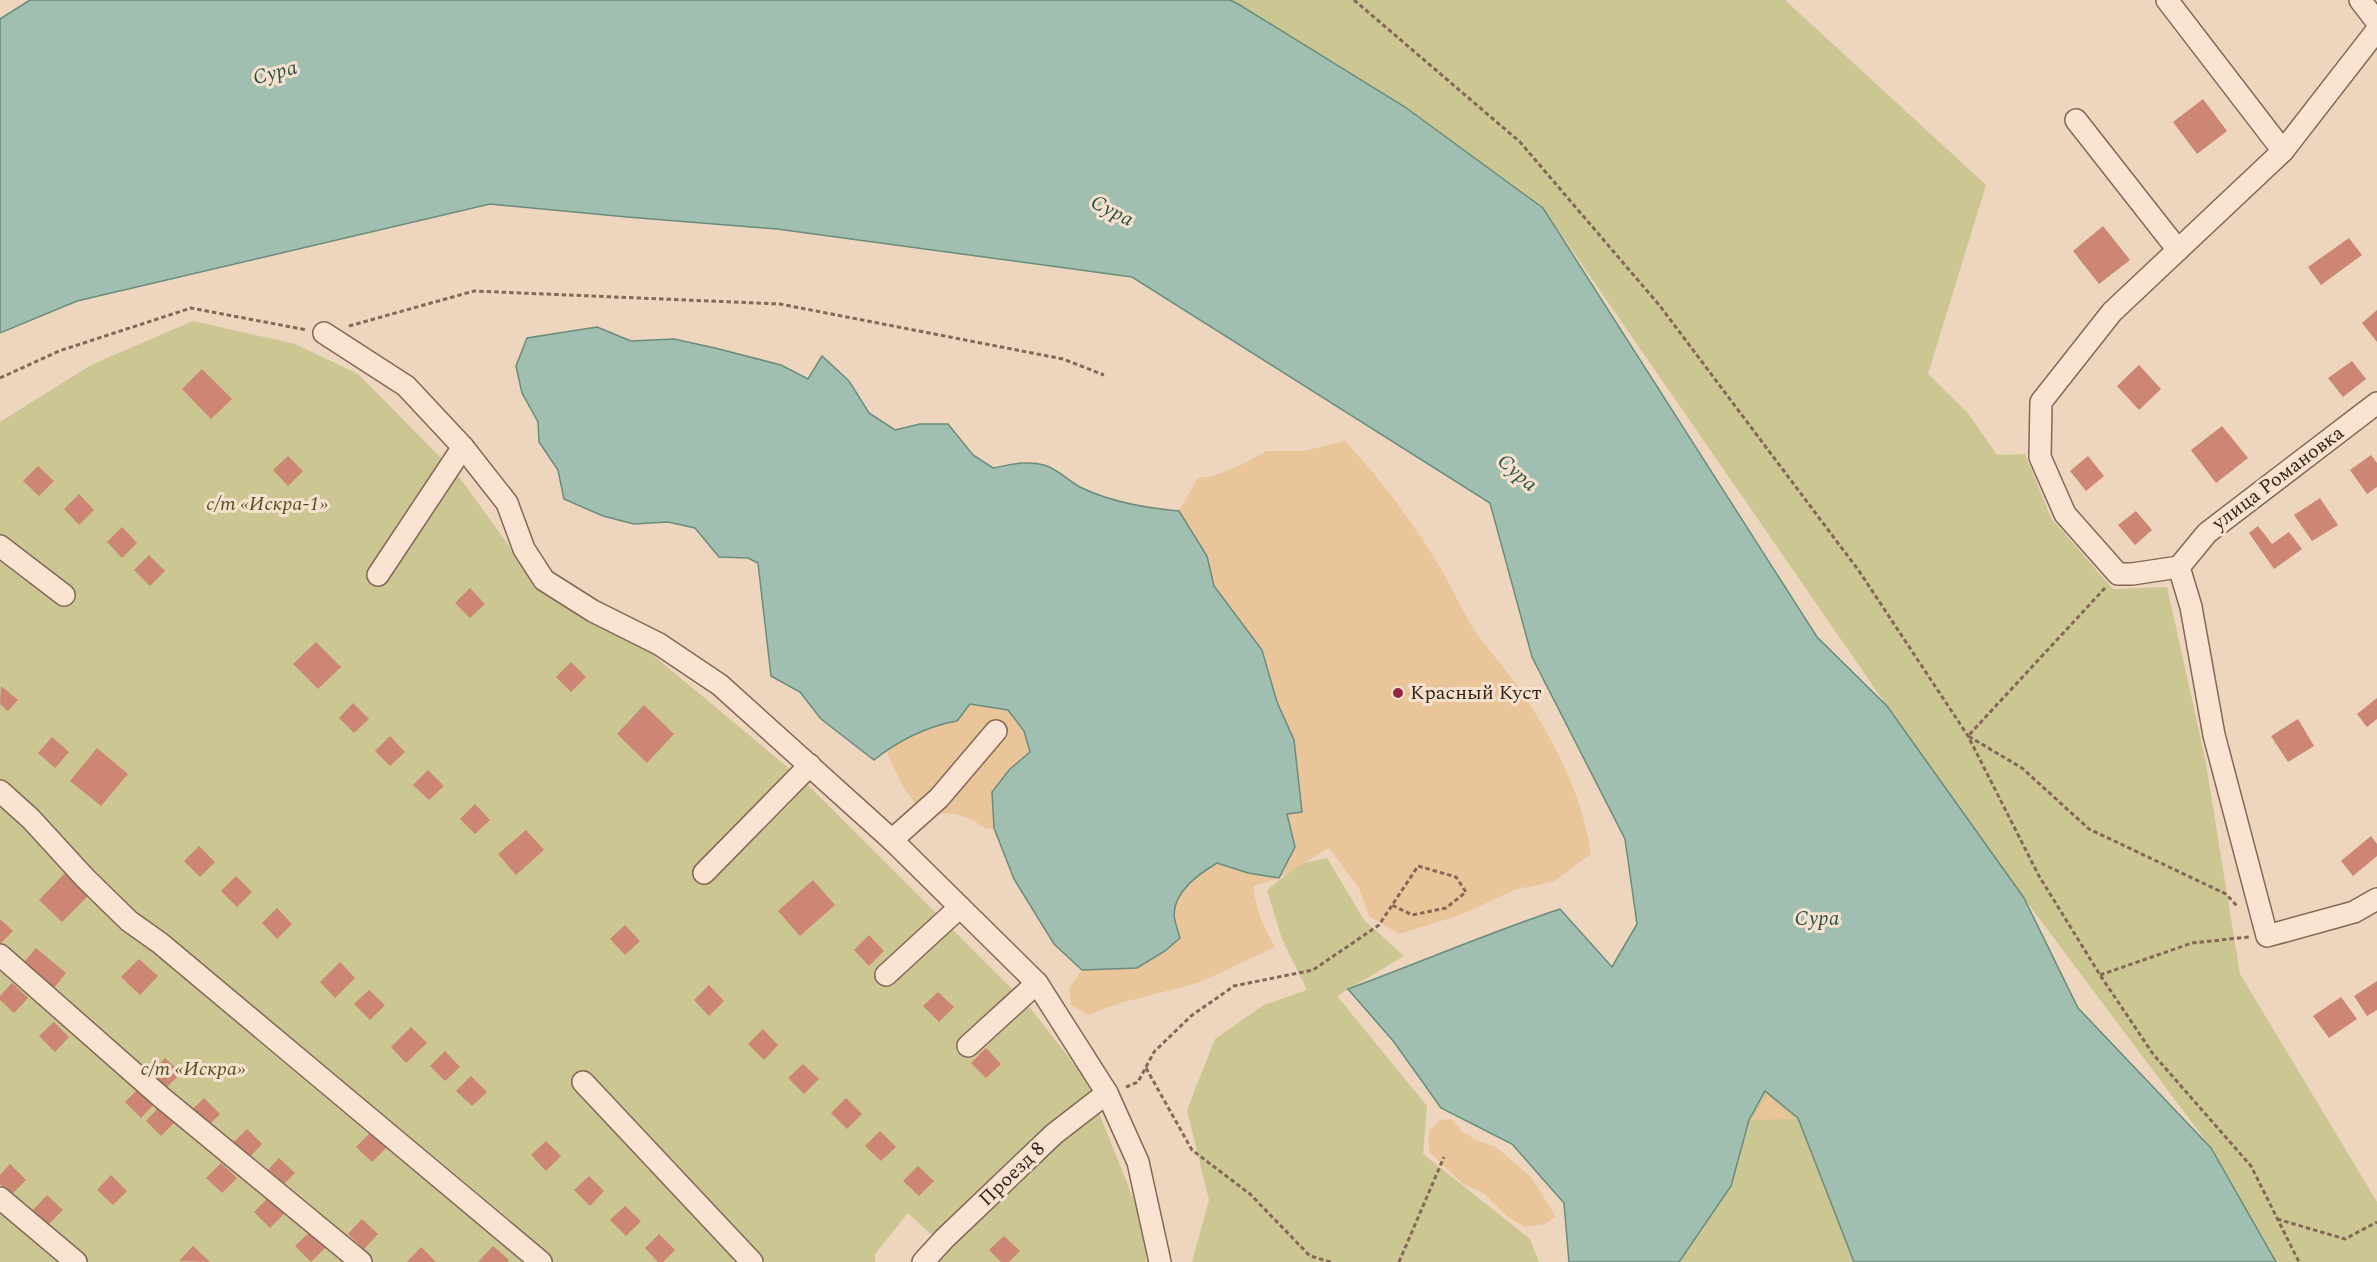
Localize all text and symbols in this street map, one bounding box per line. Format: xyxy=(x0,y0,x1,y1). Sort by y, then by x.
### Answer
water label: Сура xyxy=(249,52,301,94)
water label: Сура xyxy=(1085,187,1140,236)
street label: улица Романовка xyxy=(2205,418,2351,538)
water label: Сура xyxy=(1490,446,1545,500)
park label: с/т «Искра-1» xyxy=(206,489,329,519)
place label: Красный Куст xyxy=(1410,678,1542,708)
marker: Красный Куст xyxy=(1391,686,1405,700)
water label: Сура xyxy=(1795,903,1840,935)
park label: с/т «Искра» xyxy=(141,1054,246,1084)
street label: Проезд 8 xyxy=(972,1135,1052,1213)

